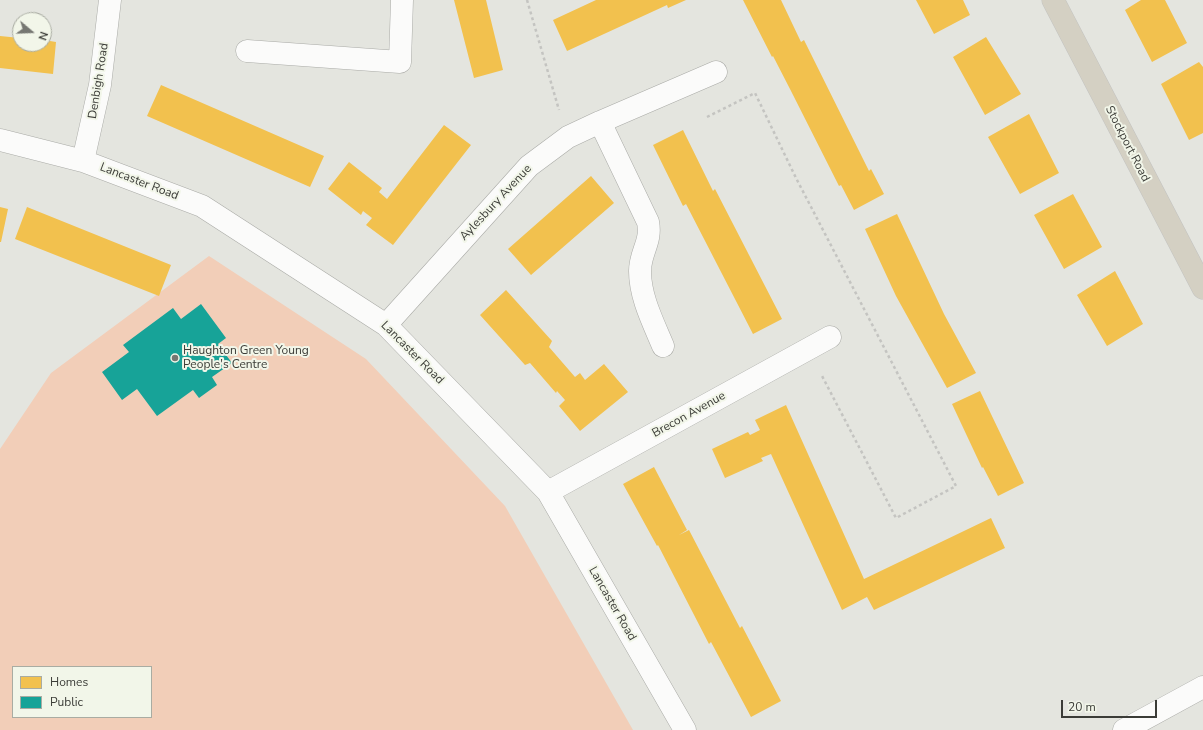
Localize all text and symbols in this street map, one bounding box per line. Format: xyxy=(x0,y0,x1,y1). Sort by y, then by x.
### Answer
north arrow xyxy=(12,12,52,52)
text: N xyxy=(34,29,51,42)
street label: Denbigh Road xyxy=(86,42,112,120)
street label: Stockport Road xyxy=(1102,104,1152,184)
street label: Lancaster Road xyxy=(98,160,180,204)
street label: Aylesbury Avenue xyxy=(457,162,535,244)
street label: Lancaster Road xyxy=(378,319,446,387)
place label: Haughton Green Young People's Centre xyxy=(183,344,309,372)
marker: Haughton Green Young People's Centre xyxy=(170,353,180,363)
street label: Brecon Avenue xyxy=(650,389,728,441)
street label: Lancaster Road xyxy=(585,564,639,644)
legend xyxy=(12,666,152,718)
text: Homes xyxy=(50,674,88,690)
scale bar xyxy=(1063,692,1159,718)
text: Public xyxy=(50,694,83,710)
text: 20 m xyxy=(1068,699,1096,715)

